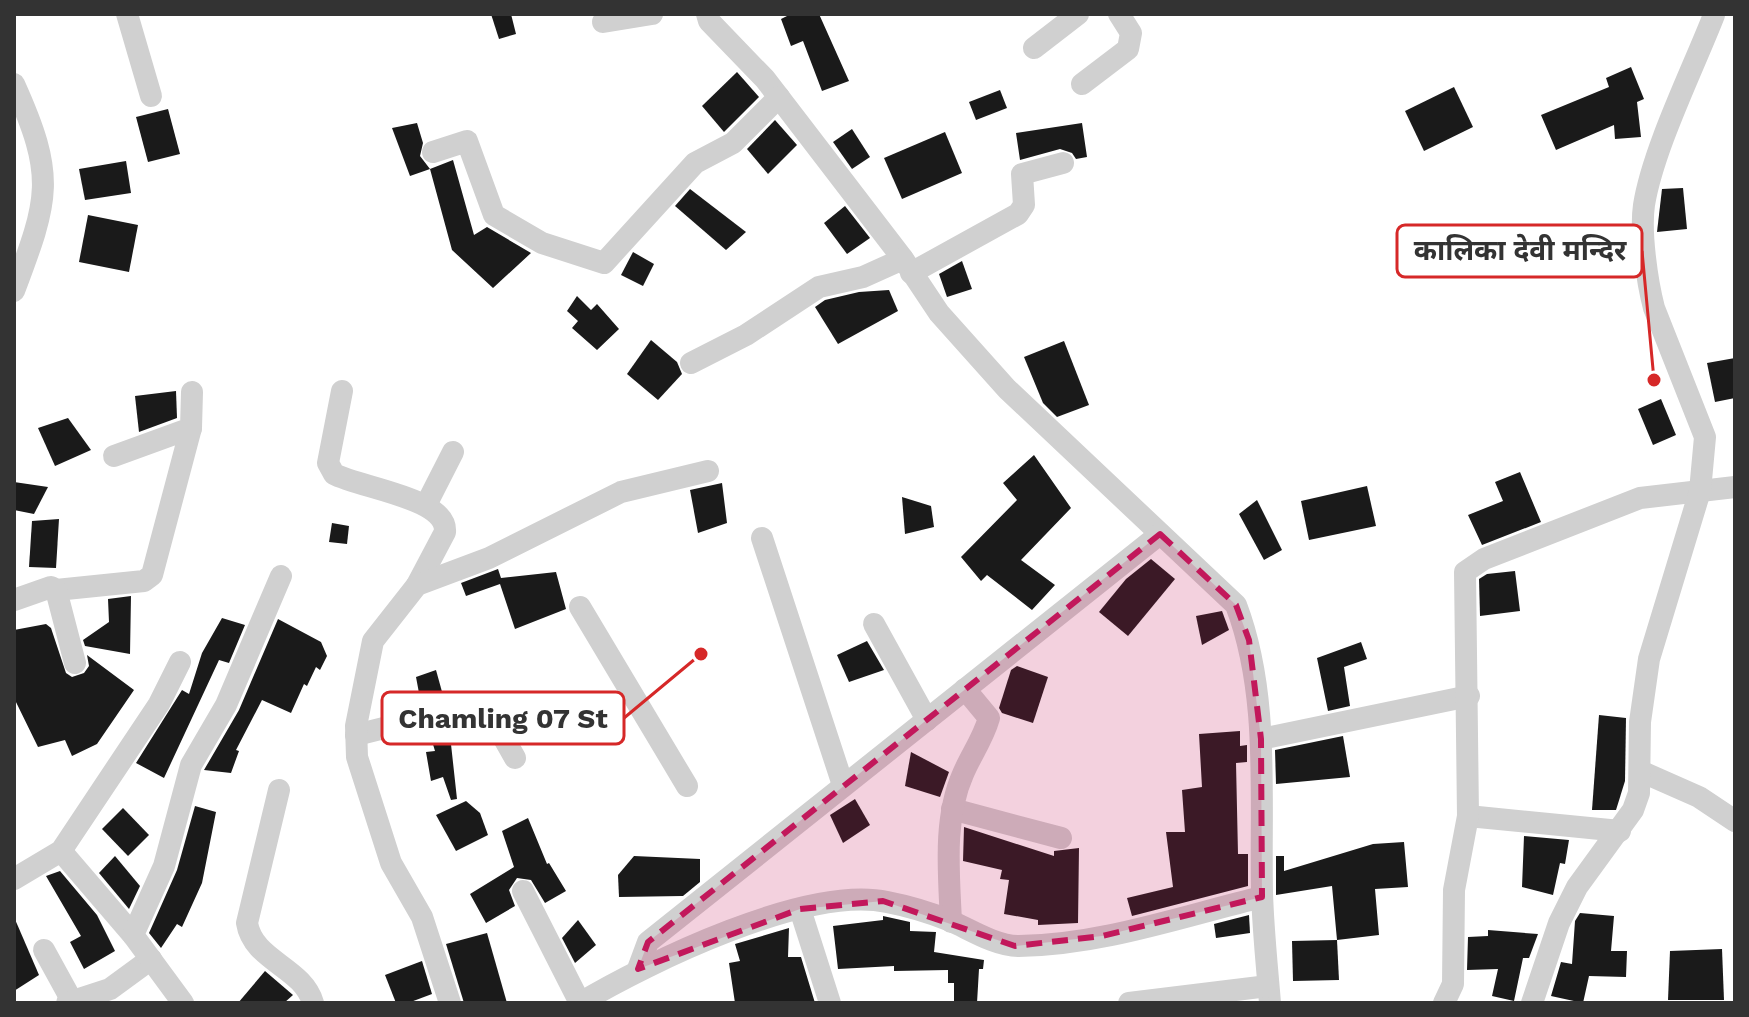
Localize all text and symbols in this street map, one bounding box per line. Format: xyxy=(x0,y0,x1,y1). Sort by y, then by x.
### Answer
callout: कालिका देवी मन्दिर xyxy=(1397,225,1642,277)
text: कालिका देवी मन्दिर xyxy=(1414,233,1627,267)
callout: Chamling 07 St xyxy=(382,692,624,744)
text: Chamling 07 St xyxy=(398,702,608,735)

